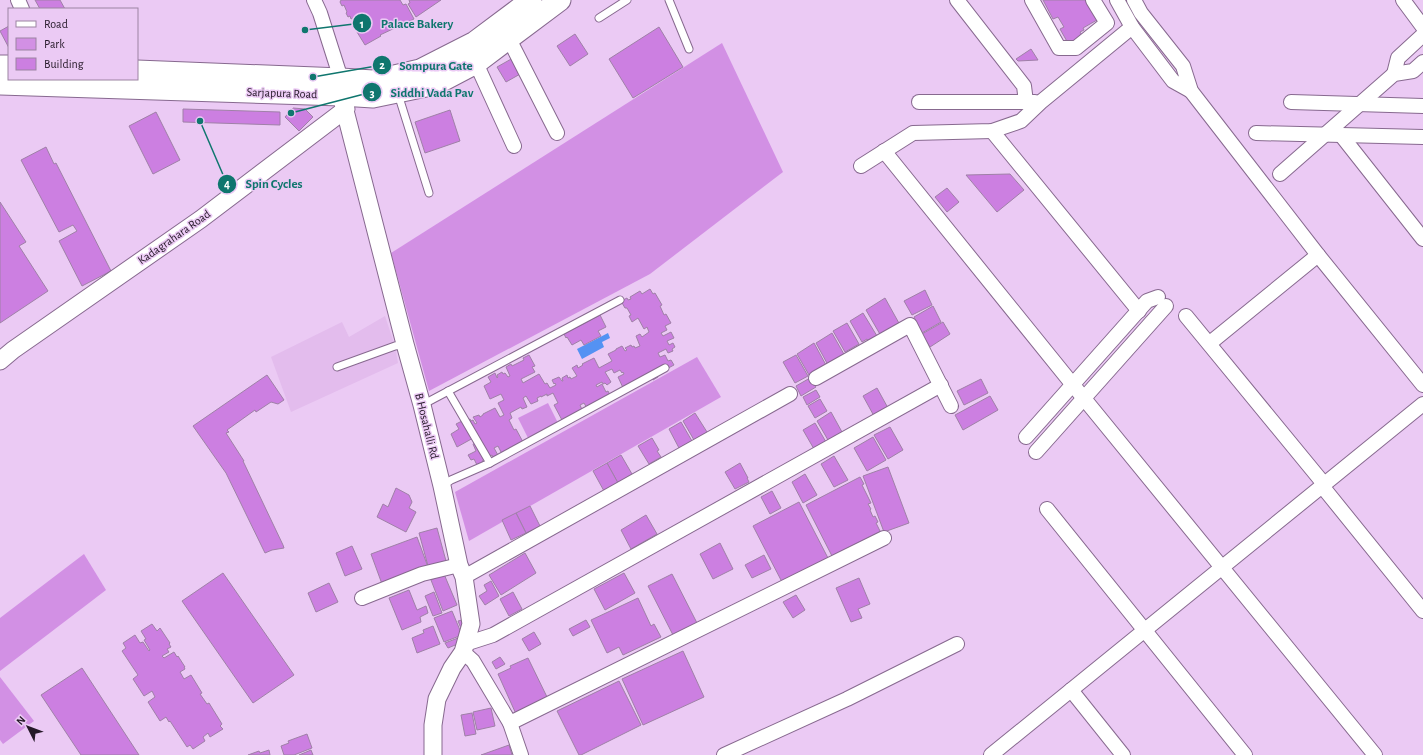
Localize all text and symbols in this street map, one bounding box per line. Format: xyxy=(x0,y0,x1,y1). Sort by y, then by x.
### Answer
legend xyxy=(8,8,138,80)
callout: Palace Bakery xyxy=(352,11,461,36)
text: Road xyxy=(44,18,68,30)
text: 1 xyxy=(360,18,364,30)
text: Palace Bakery xyxy=(381,18,453,31)
text: Park xyxy=(44,38,65,50)
callout: Sompura Gate xyxy=(372,53,481,78)
text: Building xyxy=(44,58,84,70)
text: 2 xyxy=(379,59,385,71)
text: Sompura Gate xyxy=(399,60,473,73)
callout: Siddhi Vada Pav xyxy=(362,80,481,105)
street label: Sarjapura Road xyxy=(246,86,318,101)
text: 3 xyxy=(369,87,375,99)
text: Siddhi Vada Pav xyxy=(391,87,474,100)
callout: Spin Cycles xyxy=(217,171,310,196)
text: 4 xyxy=(224,178,230,190)
text: Spin Cycles xyxy=(245,178,303,191)
street label: Kadagrahara Road xyxy=(135,208,213,266)
street label: B Hosahalli Rd xyxy=(413,392,441,460)
north arrow xyxy=(8,707,48,747)
text: N xyxy=(14,714,28,727)

